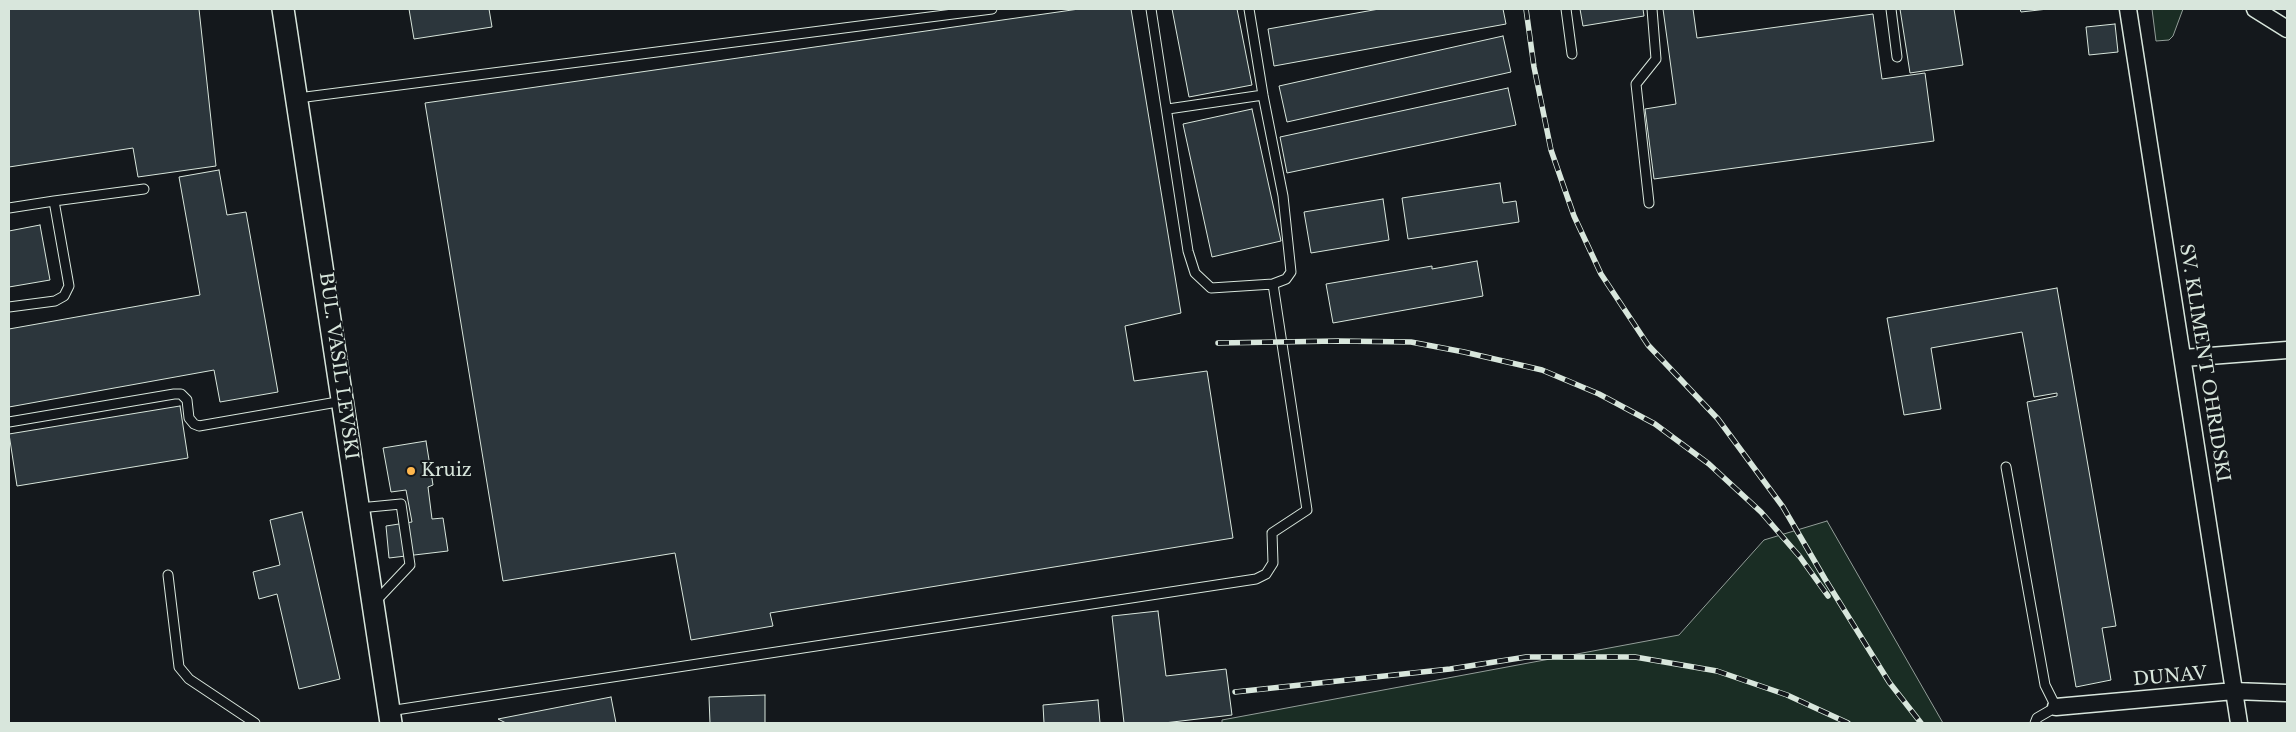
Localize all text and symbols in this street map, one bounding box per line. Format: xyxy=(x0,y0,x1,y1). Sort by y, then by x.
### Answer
street label: SV. KLIMENT OHRIDSKI xyxy=(2174,242,2234,484)
street label: BUL. VASIL LEVSKI xyxy=(314,271,362,461)
place label: Kruiz xyxy=(421,460,472,482)
marker: Kruiz xyxy=(405,465,417,477)
street label: DUNAV xyxy=(2132,663,2208,691)

